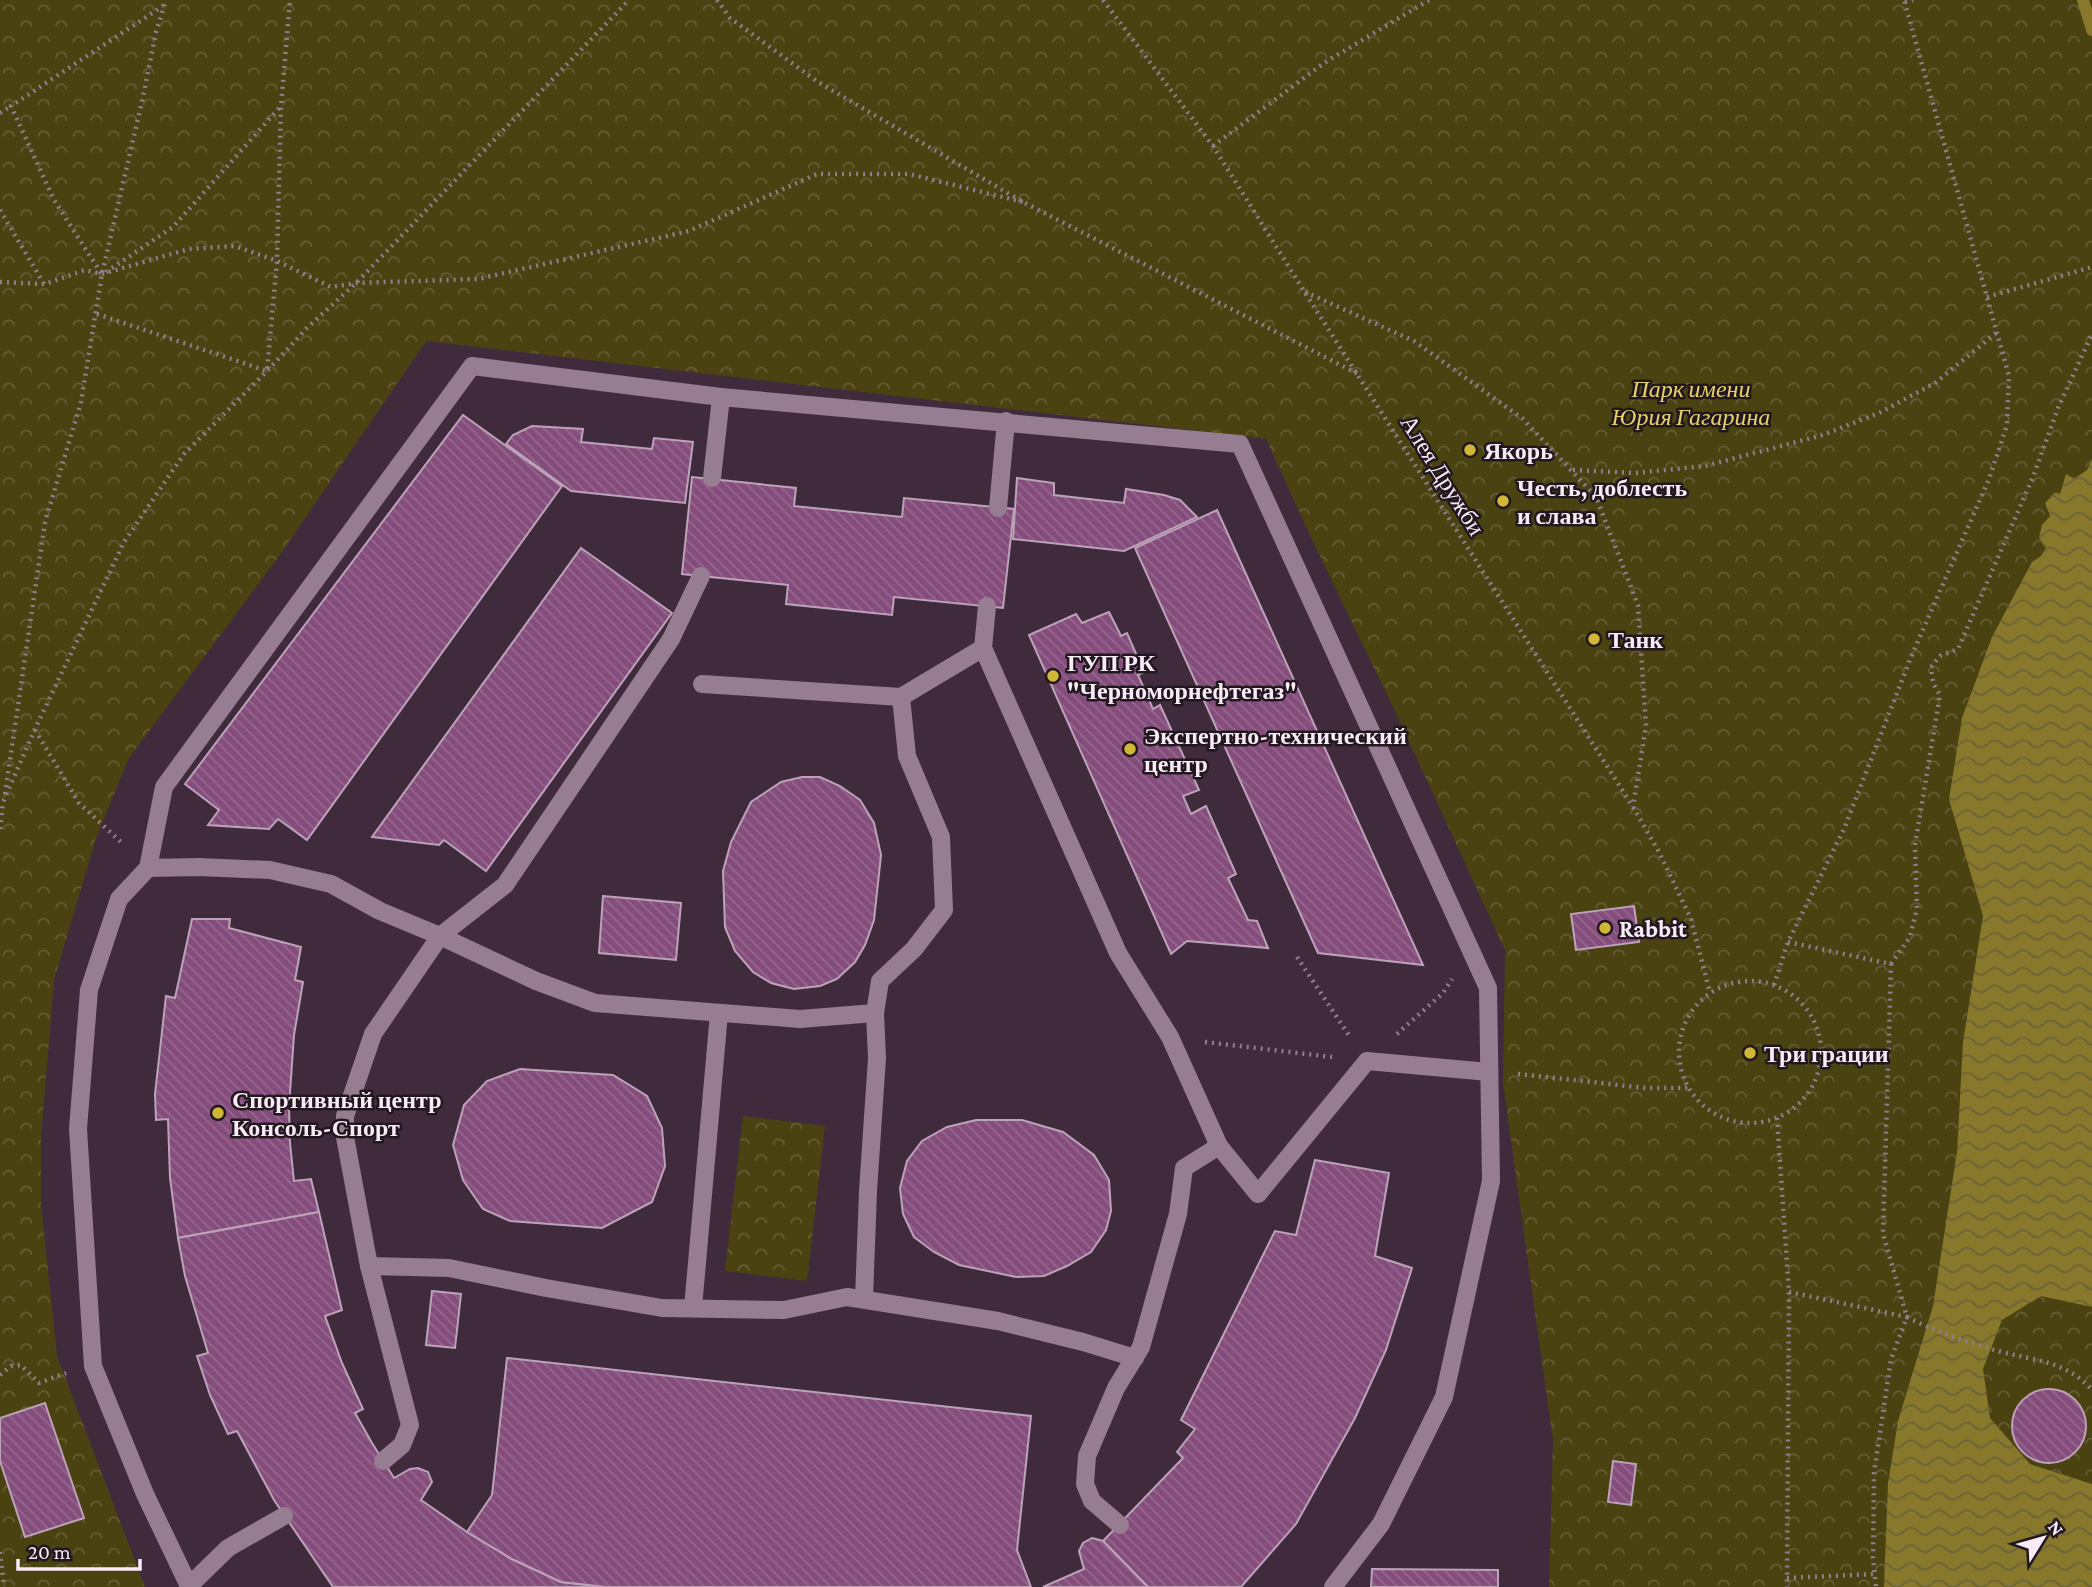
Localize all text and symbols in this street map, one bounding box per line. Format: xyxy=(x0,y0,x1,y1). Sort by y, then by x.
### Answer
park label: Парк имени Юрия Гагарина xyxy=(1611,375,1770,430)
street label: Алея Дружби xyxy=(1395,410,1491,540)
place label: Якорь xyxy=(1484,437,1553,464)
marker: Якорь xyxy=(1462,442,1478,458)
place label: Честь, доблесть и слава xyxy=(1517,474,1687,529)
marker: Честь, доблесть и слава xyxy=(1495,493,1511,509)
place label: Танк xyxy=(1608,626,1663,653)
marker: Танк xyxy=(1586,631,1602,647)
place label: ГУП РК "Черноморнефтегаз" xyxy=(1067,649,1297,704)
marker: ГУП РК "Черноморнефтегаз" xyxy=(1045,668,1061,684)
place label: Экспертно-технический центр xyxy=(1144,722,1407,777)
marker: Экспертно-технический центр xyxy=(1122,741,1138,757)
place label: Rabbit xyxy=(1619,915,1687,942)
marker: Rabbit xyxy=(1597,920,1613,936)
place label: Три грации xyxy=(1764,1040,1889,1067)
marker: Три грации xyxy=(1742,1045,1758,1061)
place label: Спортивный центр Консоль-Спорт xyxy=(232,1086,442,1141)
marker: Спортивный центр Консоль-Спорт xyxy=(210,1105,226,1121)
north arrow xyxy=(2008,1503,2078,1573)
text: N xyxy=(2044,1517,2068,1540)
scale bar xyxy=(18,1528,140,1572)
text: 20 m xyxy=(28,1540,71,1564)

